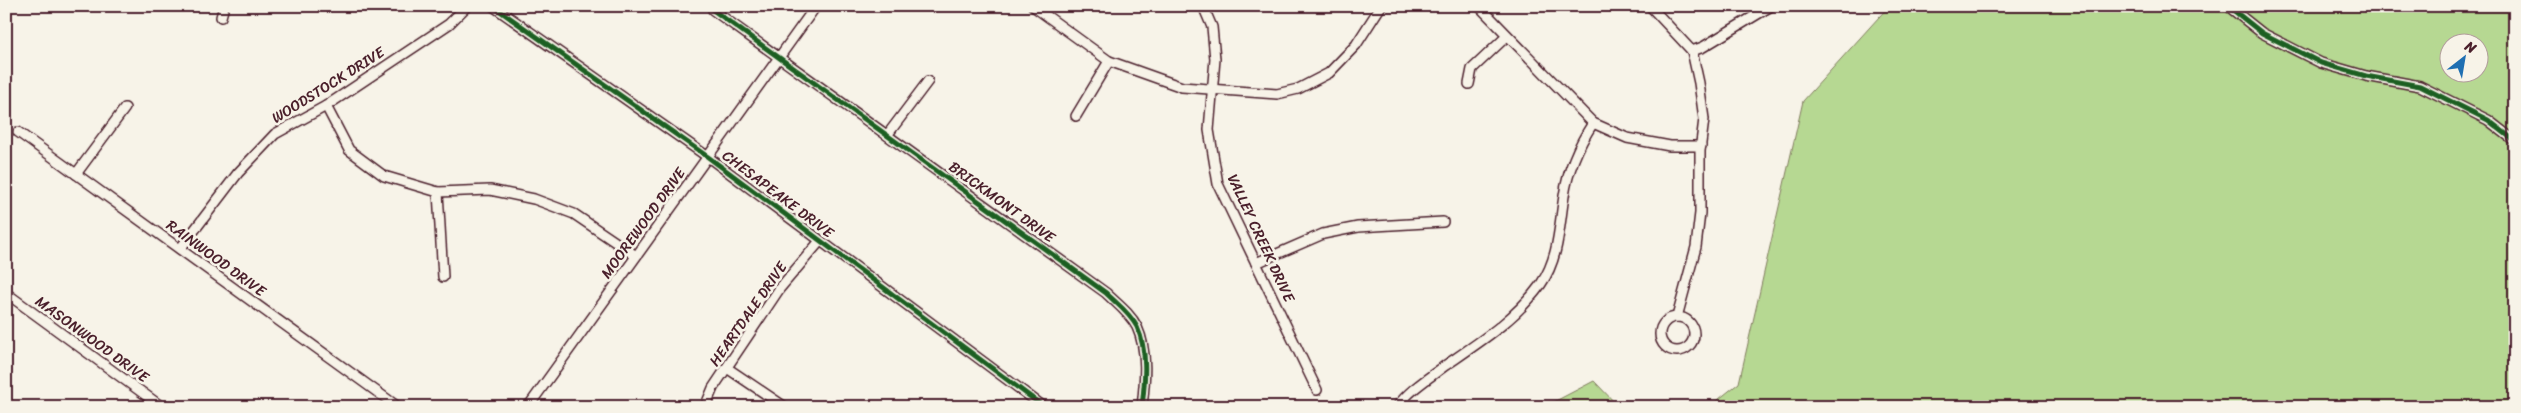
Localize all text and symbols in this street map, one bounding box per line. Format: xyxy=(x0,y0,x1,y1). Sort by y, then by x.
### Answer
north arrow xyxy=(2438,32,2488,82)
text: N xyxy=(2459,34,2481,61)
street label: WOODSTOCK DRIVE xyxy=(266,39,391,130)
street label: CHESAPEAKE DRIVE xyxy=(716,143,841,246)
street label: BRICKMONT DRIVE xyxy=(943,154,1062,251)
street label: MOOREWOOD DRIVE xyxy=(594,161,693,284)
street label: VALLEY CREEK DRIVE xyxy=(1220,170,1303,308)
street label: RAINWOOD DRIVE xyxy=(161,213,273,304)
street label: HEARTDALE DRIVE xyxy=(702,255,795,372)
street label: MASONWOOD DRIVE xyxy=(30,289,156,390)

